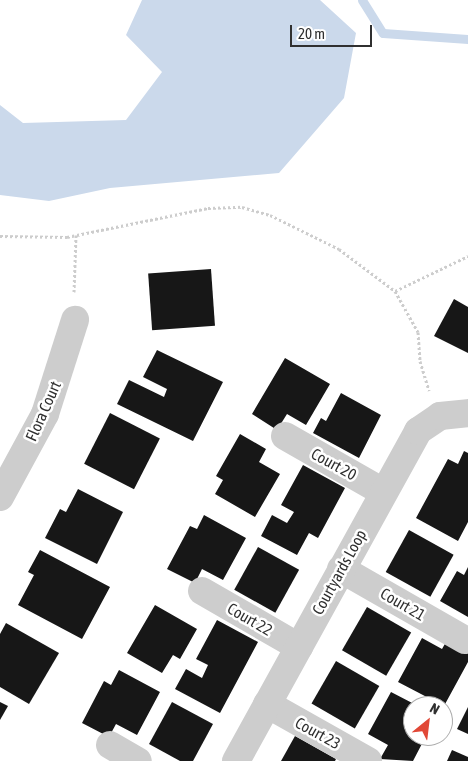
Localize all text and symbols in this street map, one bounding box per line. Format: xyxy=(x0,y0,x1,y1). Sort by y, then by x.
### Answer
scale bar xyxy=(293,15,376,47)
text: 20 m xyxy=(298,25,325,42)
street label: Flora Court xyxy=(21,378,65,444)
street label: Court 20 xyxy=(308,444,360,484)
street label: Courtyards Loop xyxy=(308,526,370,618)
street label: Court 21 xyxy=(377,583,429,625)
street label: Court 22 xyxy=(224,598,276,640)
north arrow xyxy=(403,696,453,746)
text: N xyxy=(427,700,442,718)
street label: Court 23 xyxy=(292,713,344,753)

